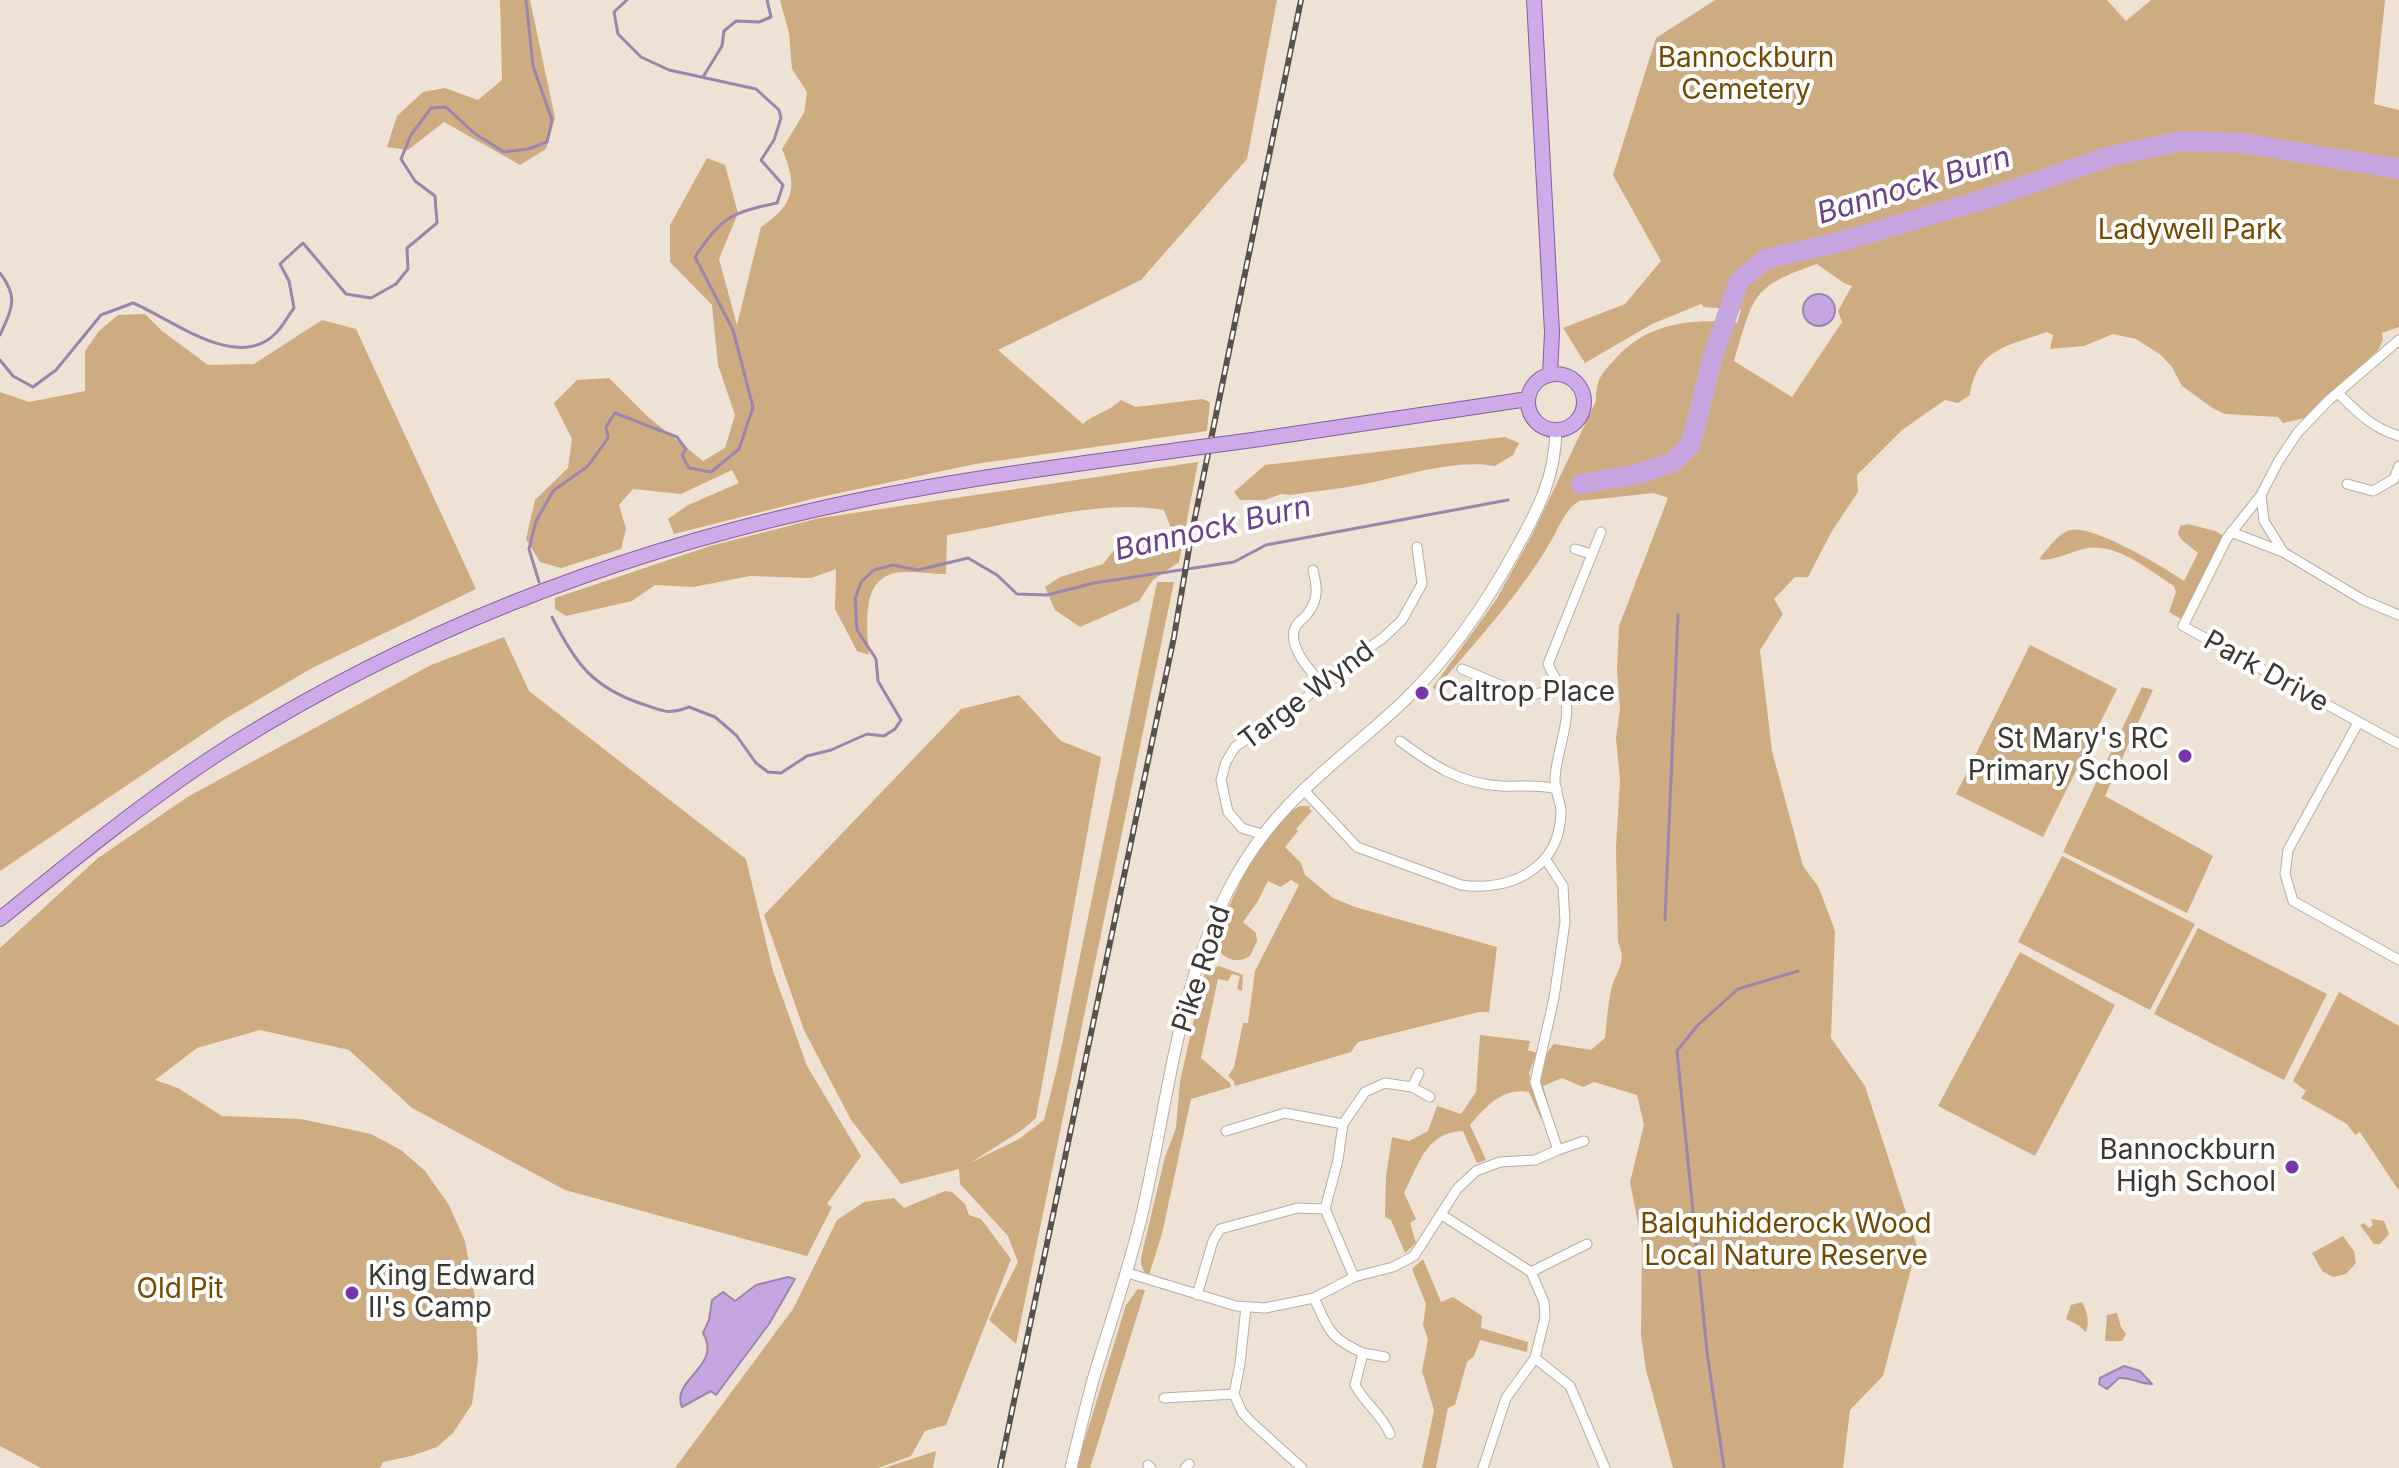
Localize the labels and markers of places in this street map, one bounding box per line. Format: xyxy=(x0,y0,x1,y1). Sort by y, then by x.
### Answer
place label: Caltrop Place xyxy=(1438,676,1615,710)
marker: Caltrop Place xyxy=(1413,684,1431,702)
place label: St Mary's RC Primary School xyxy=(1968,723,2169,789)
marker: St Mary's RC Primary School xyxy=(2176,747,2194,765)
place label: Bannockburn High School xyxy=(2099,1134,2276,1200)
marker: Bannockburn High School xyxy=(2283,1158,2301,1176)
place label: King Edward II's Camp xyxy=(368,1260,535,1326)
marker: King Edward II's Camp xyxy=(343,1284,361,1302)

